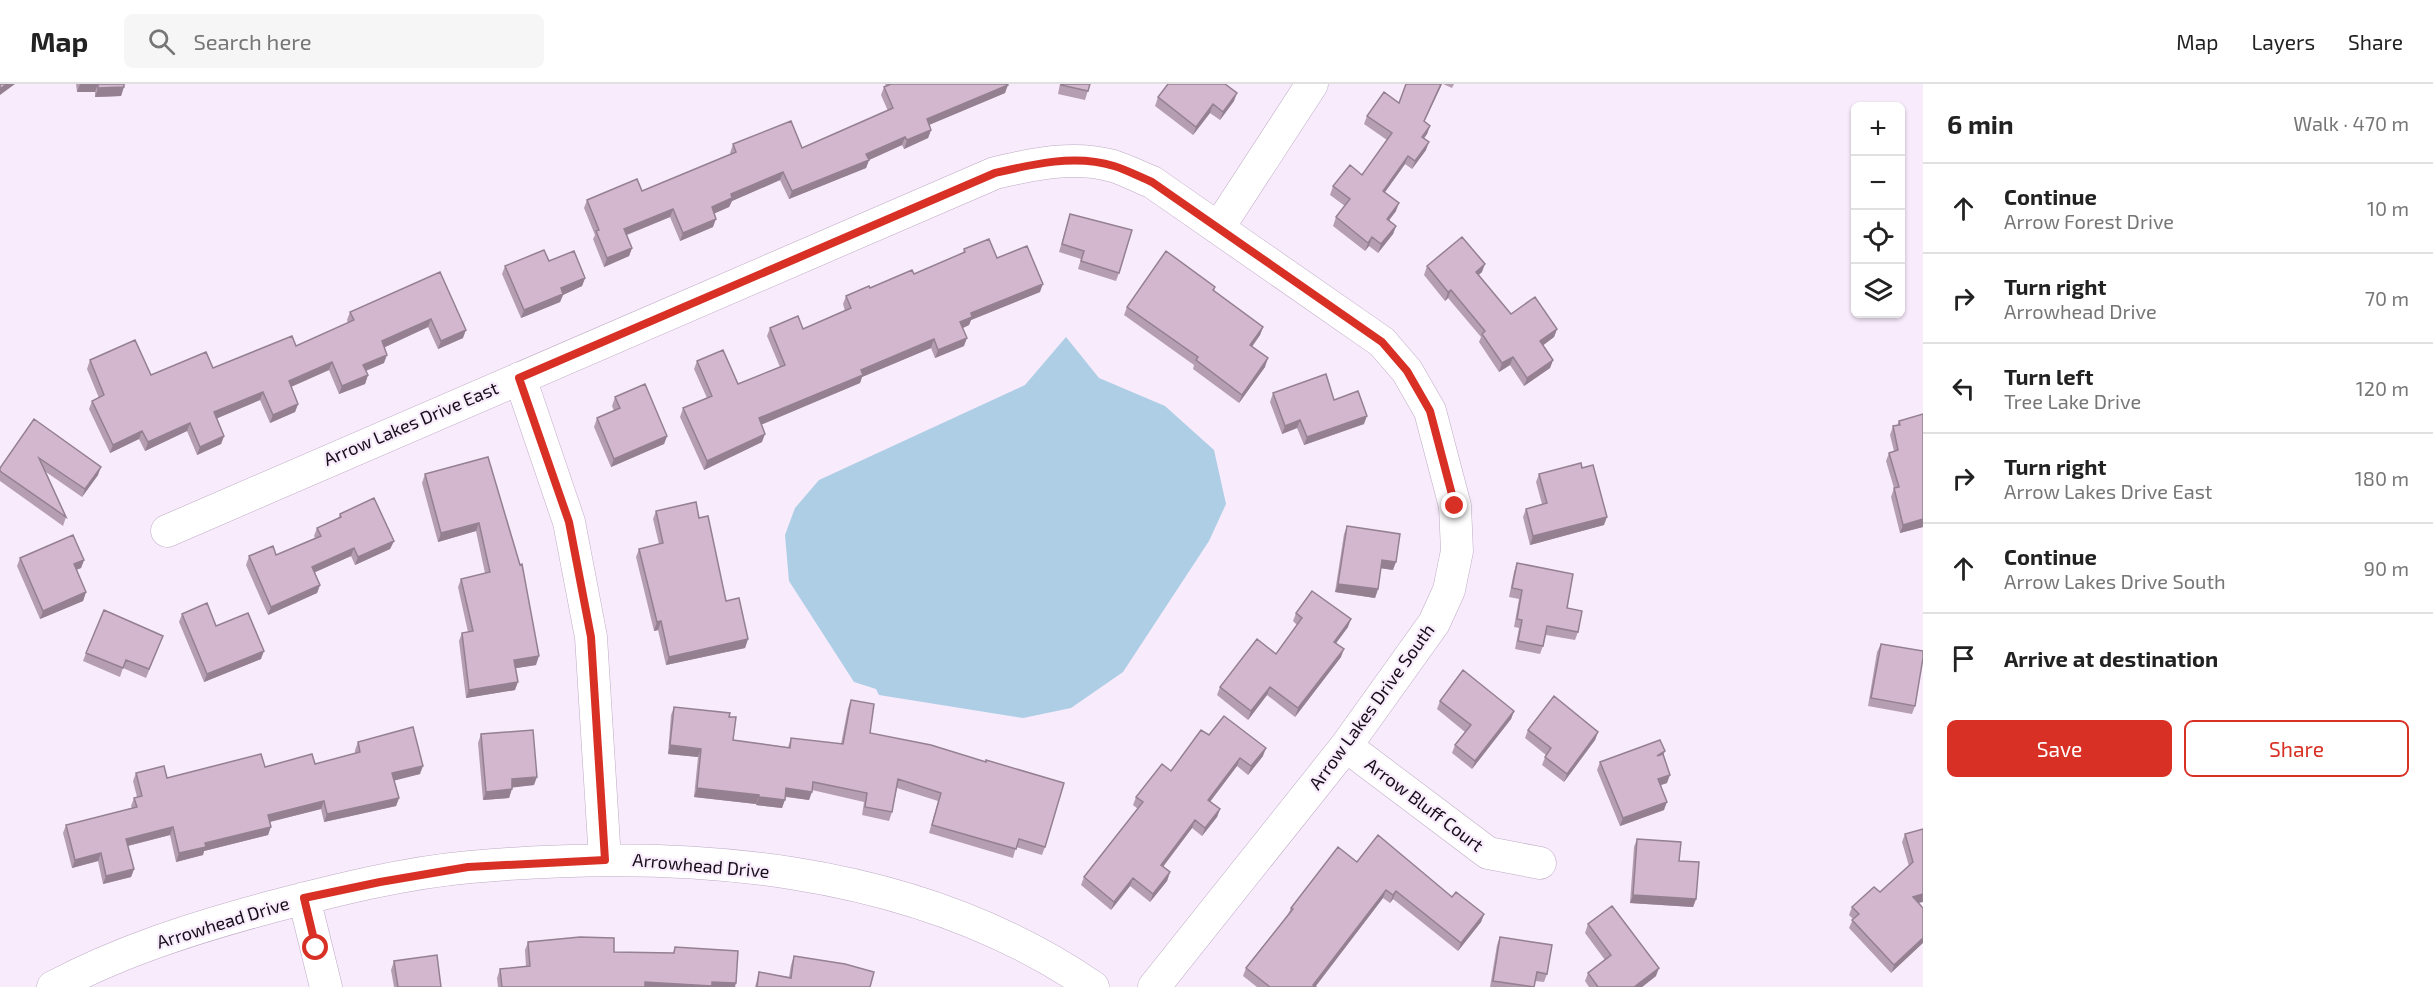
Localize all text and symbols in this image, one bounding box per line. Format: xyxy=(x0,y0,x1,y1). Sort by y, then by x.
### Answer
search box xyxy=(124,14,544,68)
text: Map xyxy=(30,24,88,58)
icon: search xyxy=(145,25,178,58)
text: Search here xyxy=(193,28,312,54)
text: Map xyxy=(2176,29,2218,54)
text: Layers xyxy=(2251,29,2315,54)
text: Share xyxy=(2348,29,2403,54)
map controls xyxy=(1851,102,1905,318)
button: + xyxy=(1851,102,1905,156)
text: 6 min xyxy=(1947,108,2014,139)
text: Walk · 470 m xyxy=(2293,111,2409,135)
button: − xyxy=(1851,156,1905,210)
text: Continue xyxy=(2004,183,2097,209)
icon: ahead xyxy=(1947,192,1980,225)
text: 10 m xyxy=(2367,196,2409,220)
text: Arrow Forest Drive xyxy=(2004,209,2174,233)
button: locate xyxy=(1851,210,1905,264)
button: layers xyxy=(1851,264,1905,318)
text: Turn right xyxy=(2004,273,2106,299)
icon: right xyxy=(1947,282,1980,315)
text: 70 m xyxy=(2365,286,2409,310)
text: Arrowhead Drive xyxy=(2004,299,2157,323)
text: Turn left xyxy=(2004,363,2093,389)
icon: left xyxy=(1947,372,1980,405)
street label: Arrow Lakes Drive East xyxy=(320,376,501,470)
text: 120 m xyxy=(2356,376,2409,400)
text: Tree Lake Drive xyxy=(2004,389,2141,413)
text: Turn right xyxy=(2004,453,2106,479)
icon: right xyxy=(1947,462,1980,495)
text: 180 m xyxy=(2355,466,2409,490)
text: Arrow Lakes Drive East xyxy=(2004,479,2212,503)
route end xyxy=(1441,492,1467,518)
text: Continue xyxy=(2004,543,2097,569)
icon: ahead xyxy=(1947,552,1980,585)
text: 90 m xyxy=(2364,556,2409,580)
text: Arrow Lakes Drive South xyxy=(2004,569,2226,593)
street label: Arrow Lakes Drive South xyxy=(1304,619,1439,794)
icon: arrive xyxy=(1947,642,1980,675)
text: Arrive at destination xyxy=(2004,645,2218,671)
button: Save xyxy=(1947,720,2172,777)
button: Share xyxy=(2184,720,2409,777)
street label: Arrow Bluff Court xyxy=(1361,753,1488,856)
street label: Arrowhead Drive xyxy=(632,848,771,882)
street label: Arrowhead Drive xyxy=(154,891,292,953)
route start xyxy=(302,934,328,960)

